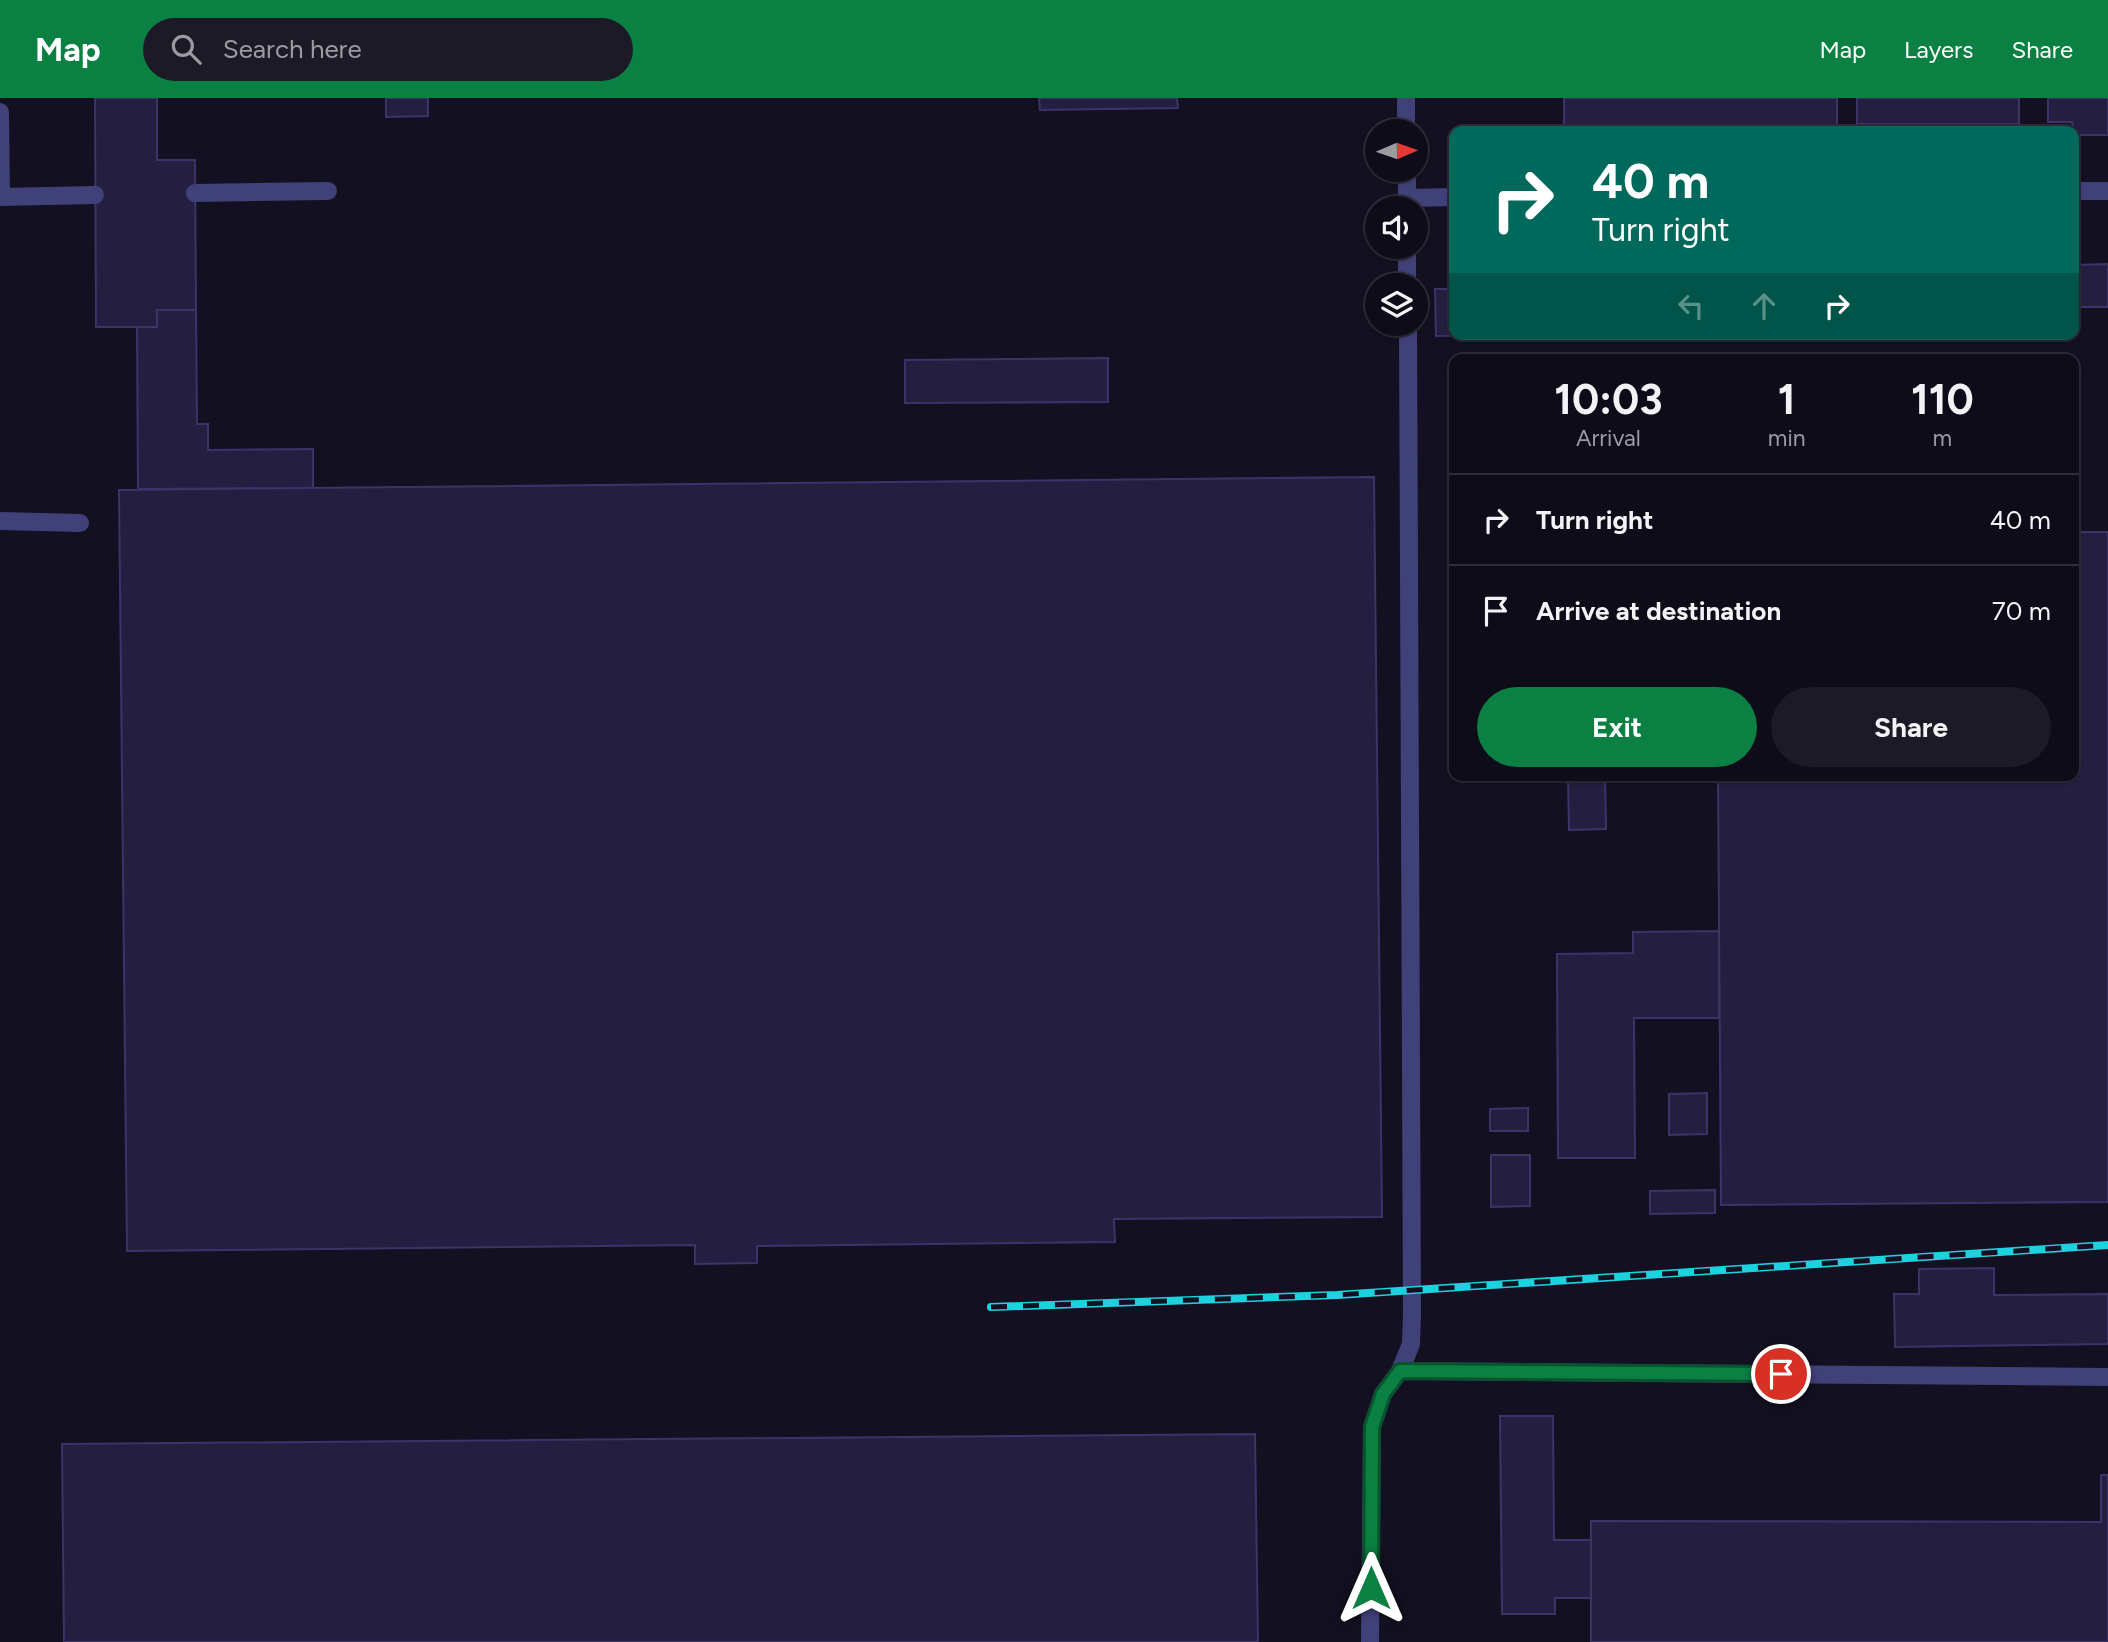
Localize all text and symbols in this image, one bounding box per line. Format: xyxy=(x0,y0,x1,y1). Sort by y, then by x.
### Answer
search box xyxy=(143,18,633,81)
text: Map xyxy=(35,30,101,69)
icon: search xyxy=(167,30,205,68)
text: Search here xyxy=(223,33,362,65)
text: Map xyxy=(1819,35,1866,64)
text: Layers xyxy=(1904,35,1973,64)
text: Share xyxy=(2011,35,2073,64)
north arrow xyxy=(1365,119,1428,182)
map controls xyxy=(1365,119,1428,336)
text: 40 m xyxy=(1592,151,1709,210)
icon: right xyxy=(1477,154,1568,245)
button: sound xyxy=(1365,196,1428,259)
text: Turn right xyxy=(1592,211,1730,249)
button: layers xyxy=(1365,273,1428,336)
icon: left xyxy=(1672,287,1710,325)
icon: ahead xyxy=(1745,287,1783,325)
icon: right xyxy=(1818,287,1856,325)
text: 10:03 xyxy=(1554,374,1663,425)
text: 1 xyxy=(1778,374,1796,425)
text: 110 xyxy=(1911,374,1974,425)
text: Arrival xyxy=(1576,424,1641,452)
text: min xyxy=(1768,424,1806,452)
text: m xyxy=(1932,424,1952,452)
icon: right xyxy=(1477,501,1515,539)
text: Turn right xyxy=(1536,504,1653,536)
text: 40 m xyxy=(1990,504,2051,536)
icon: arrive xyxy=(1477,592,1515,630)
text: Arrive at destination xyxy=(1536,595,1781,627)
text: 70 m xyxy=(1992,595,2051,627)
button: Exit xyxy=(1477,687,1757,767)
button: Share xyxy=(1771,687,2051,767)
pin xyxy=(1751,1344,1811,1404)
icon: arrive xyxy=(1762,1355,1800,1393)
position arrow xyxy=(1334,1551,1408,1625)

